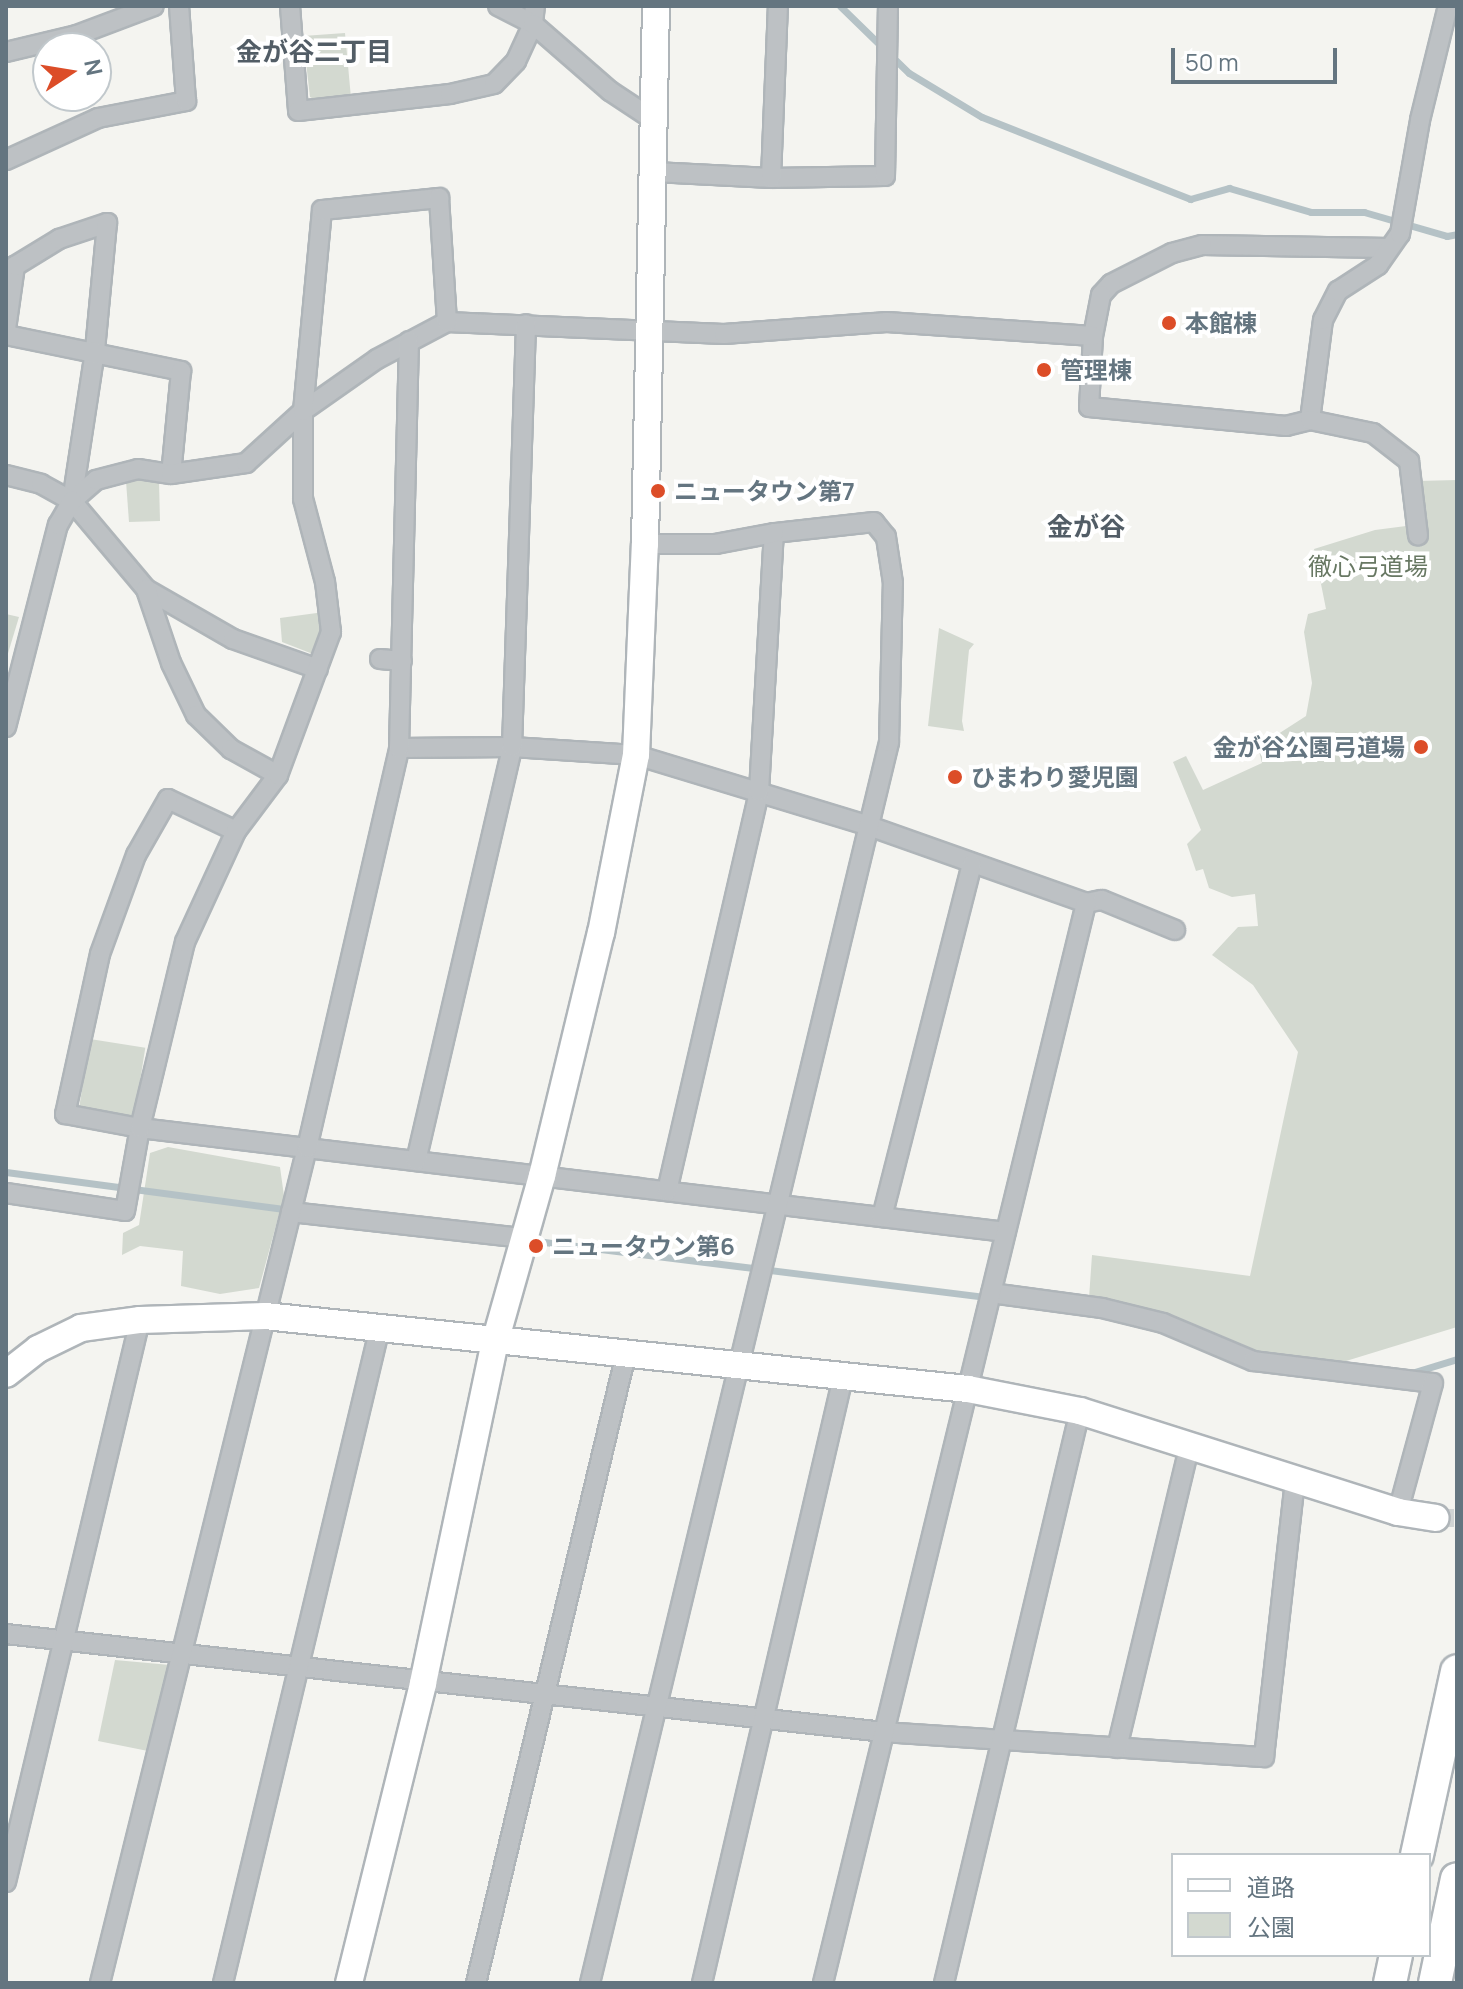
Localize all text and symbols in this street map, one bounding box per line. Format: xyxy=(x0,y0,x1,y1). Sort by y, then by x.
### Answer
north arrow xyxy=(32,32,112,112)
scale bar xyxy=(1175,32,1341,82)
district label: 金が谷二丁目 xyxy=(236,36,392,68)
text: 50 m xyxy=(1185,45,1239,78)
text: N xyxy=(77,57,110,78)
place label: 本館棟 xyxy=(1185,309,1257,337)
marker: 本館棟 xyxy=(1160,314,1178,332)
place label: 管理棟 xyxy=(1060,356,1132,384)
marker: 管理棟 xyxy=(1035,361,1053,379)
place label: ニュータウン第7 xyxy=(674,477,855,505)
marker: ニュータウン第7 xyxy=(649,482,667,500)
district label: 金が谷 xyxy=(1047,511,1125,543)
park label: 徹心弓道場 xyxy=(1308,552,1428,580)
place label: 金が谷公園弓道場 xyxy=(1213,733,1405,761)
marker: 金が谷公園弓道場 xyxy=(1412,738,1430,756)
place label: ひまわり愛児園 xyxy=(971,763,1139,791)
marker: ひまわり愛児園 xyxy=(946,768,964,786)
place label: ニュータウン第6 xyxy=(552,1232,735,1260)
marker: ニュータウン第6 xyxy=(527,1237,545,1255)
legend xyxy=(1171,1853,1431,1957)
text: 道路 xyxy=(1247,1870,1295,1903)
text: 公園 xyxy=(1247,1910,1295,1943)

